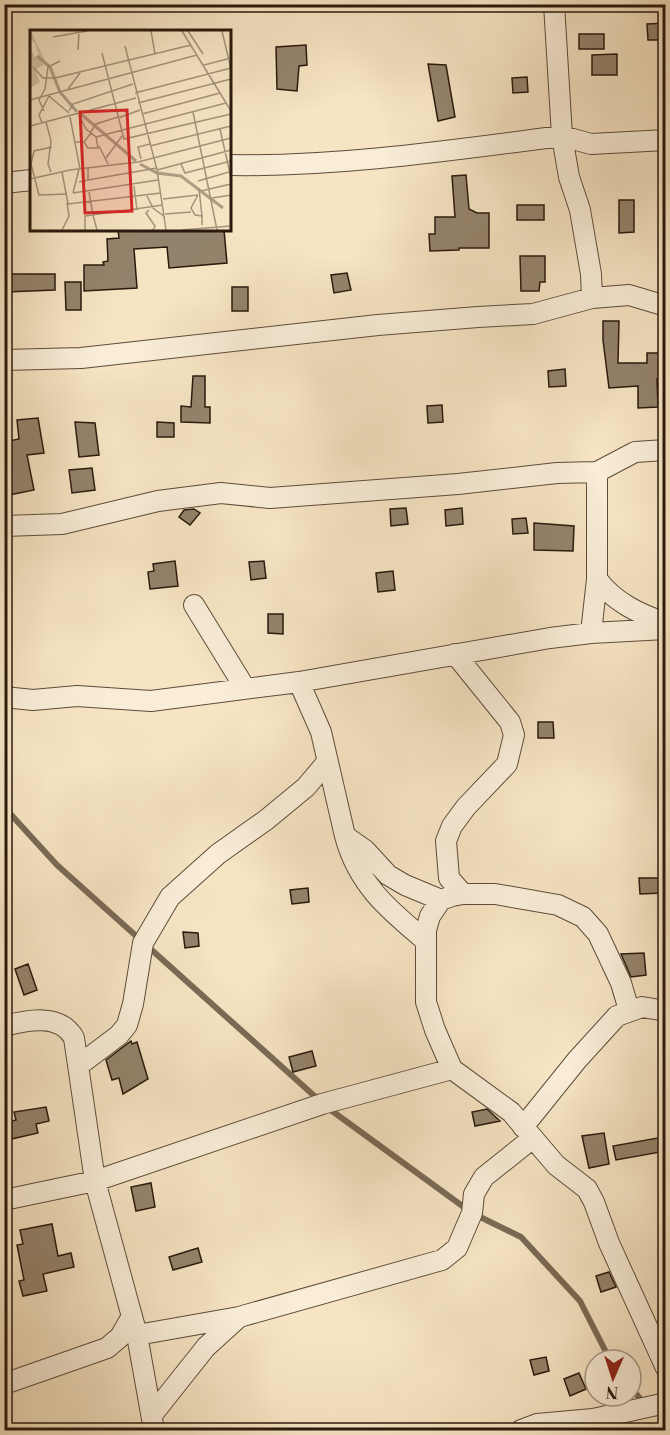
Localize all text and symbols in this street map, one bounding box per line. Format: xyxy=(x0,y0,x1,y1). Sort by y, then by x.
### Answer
inset map xyxy=(30,30,231,231)
north arrow xyxy=(583,1348,643,1408)
text: N xyxy=(605,1382,619,1402)

